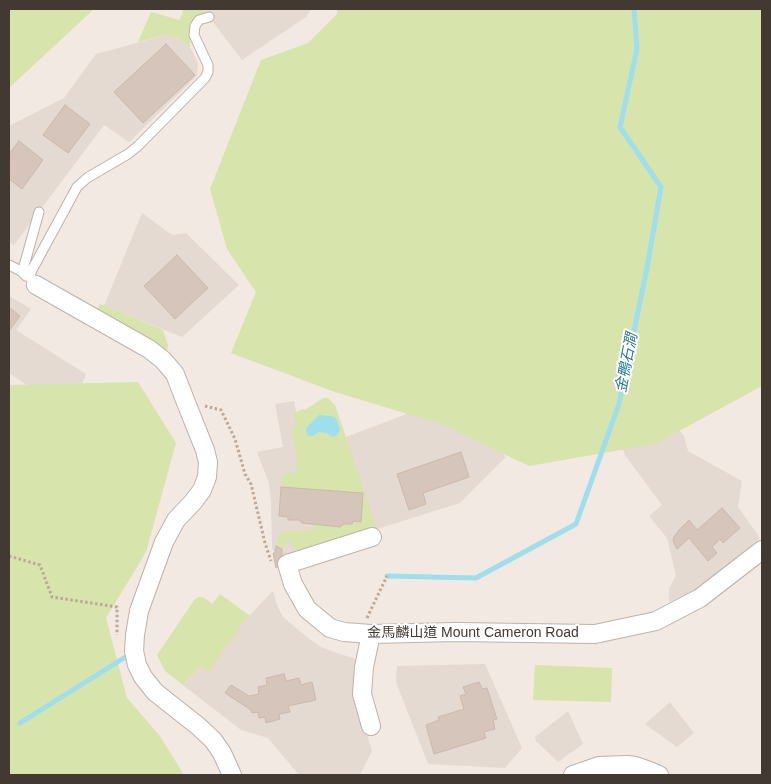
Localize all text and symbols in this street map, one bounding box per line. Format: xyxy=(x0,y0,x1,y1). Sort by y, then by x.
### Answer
water label: 金鴨石澗 xyxy=(612,332,642,394)
street label: 金馬麟山道 Mount Cameron Road xyxy=(367,625,579,641)

